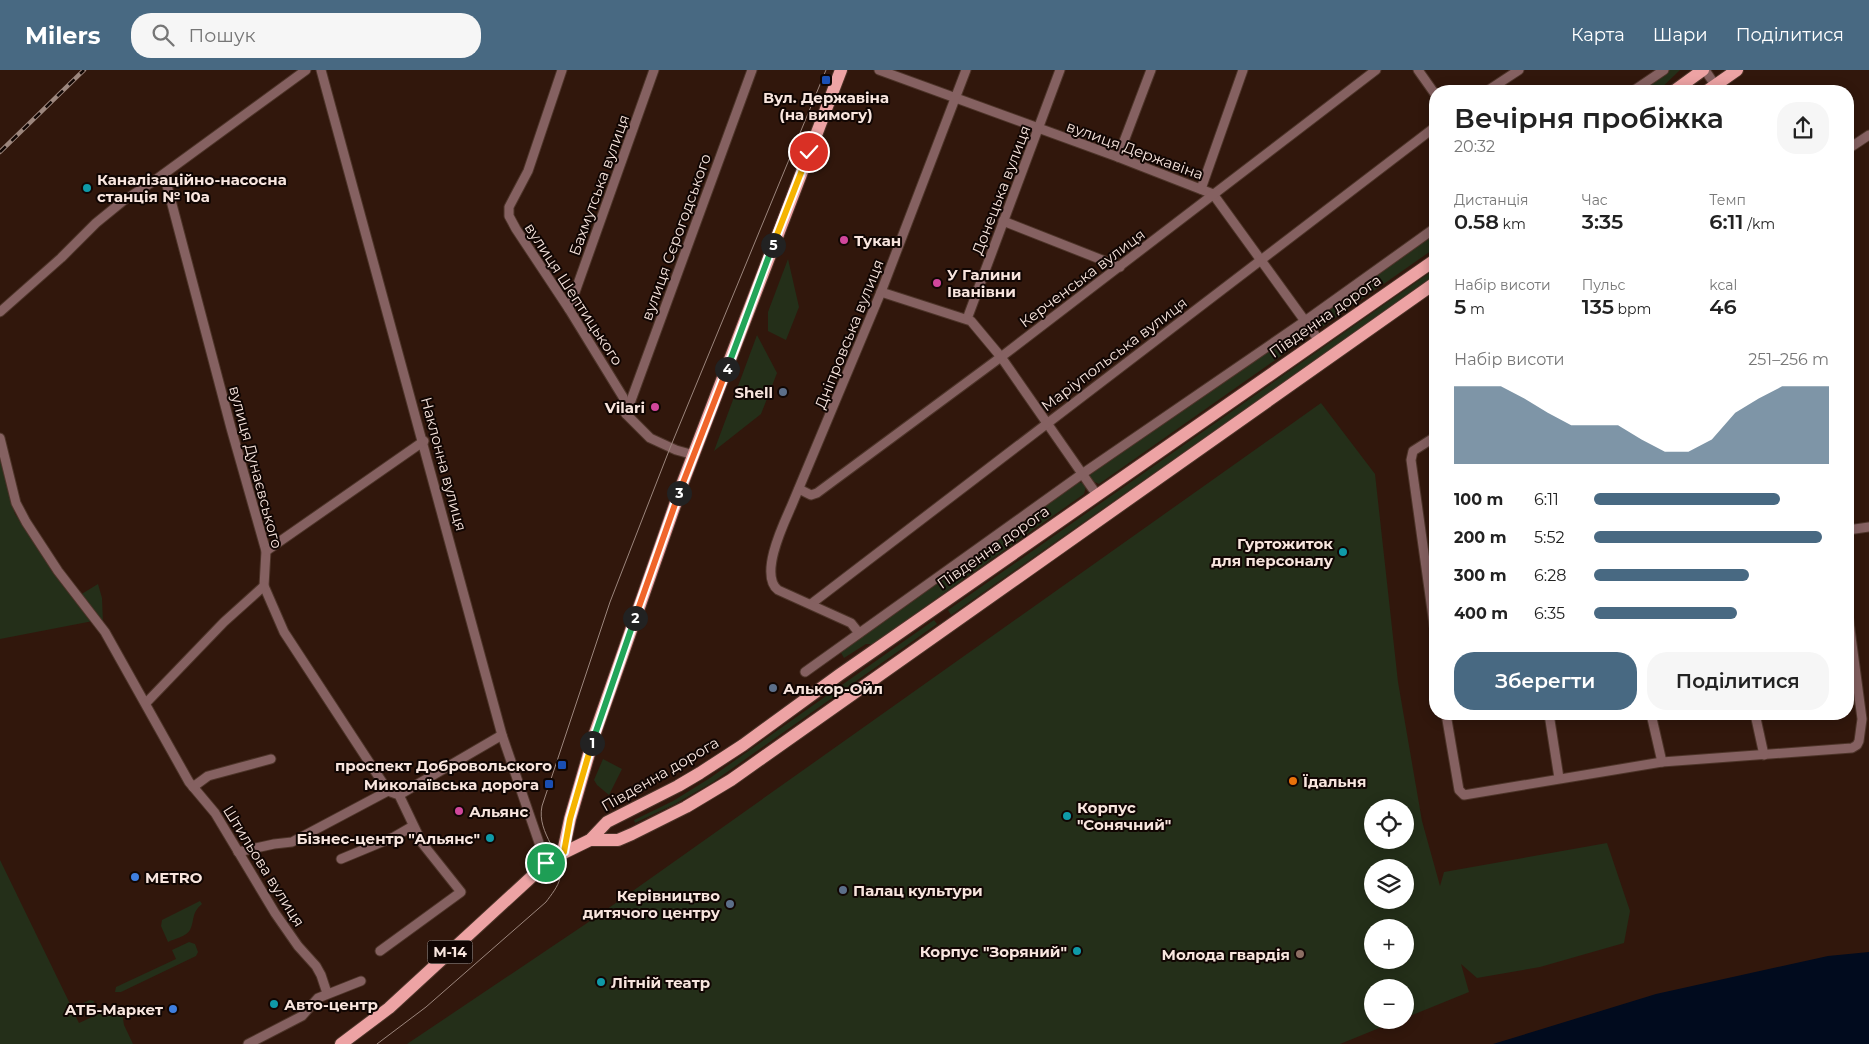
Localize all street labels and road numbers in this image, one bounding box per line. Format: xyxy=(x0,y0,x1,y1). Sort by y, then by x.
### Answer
street label: Бахмутська вулиця xyxy=(565,112,633,258)
street label: вулиця Державіна xyxy=(1064,116,1206,184)
street label: Донецька вулиця xyxy=(968,123,1034,257)
street label: вулиця Сєрогодського xyxy=(637,151,715,323)
street label: вулиця Шептицького xyxy=(521,219,627,369)
street label: Керченська вулиця xyxy=(1015,225,1149,331)
street label: Дніпровська вулиця xyxy=(810,256,888,412)
street label: Південна дорога xyxy=(1265,270,1385,362)
street label: Маріупольська вулиця xyxy=(1037,293,1191,415)
street label: вулиця Дунаєвського xyxy=(225,384,287,550)
street label: Наклонна вулиця xyxy=(417,395,471,533)
street label: Південна дорога xyxy=(933,501,1053,593)
street label: Південна дорога xyxy=(598,733,722,815)
street label: Штильова вулиця xyxy=(219,802,309,930)
road number: М-14 xyxy=(428,940,472,964)

